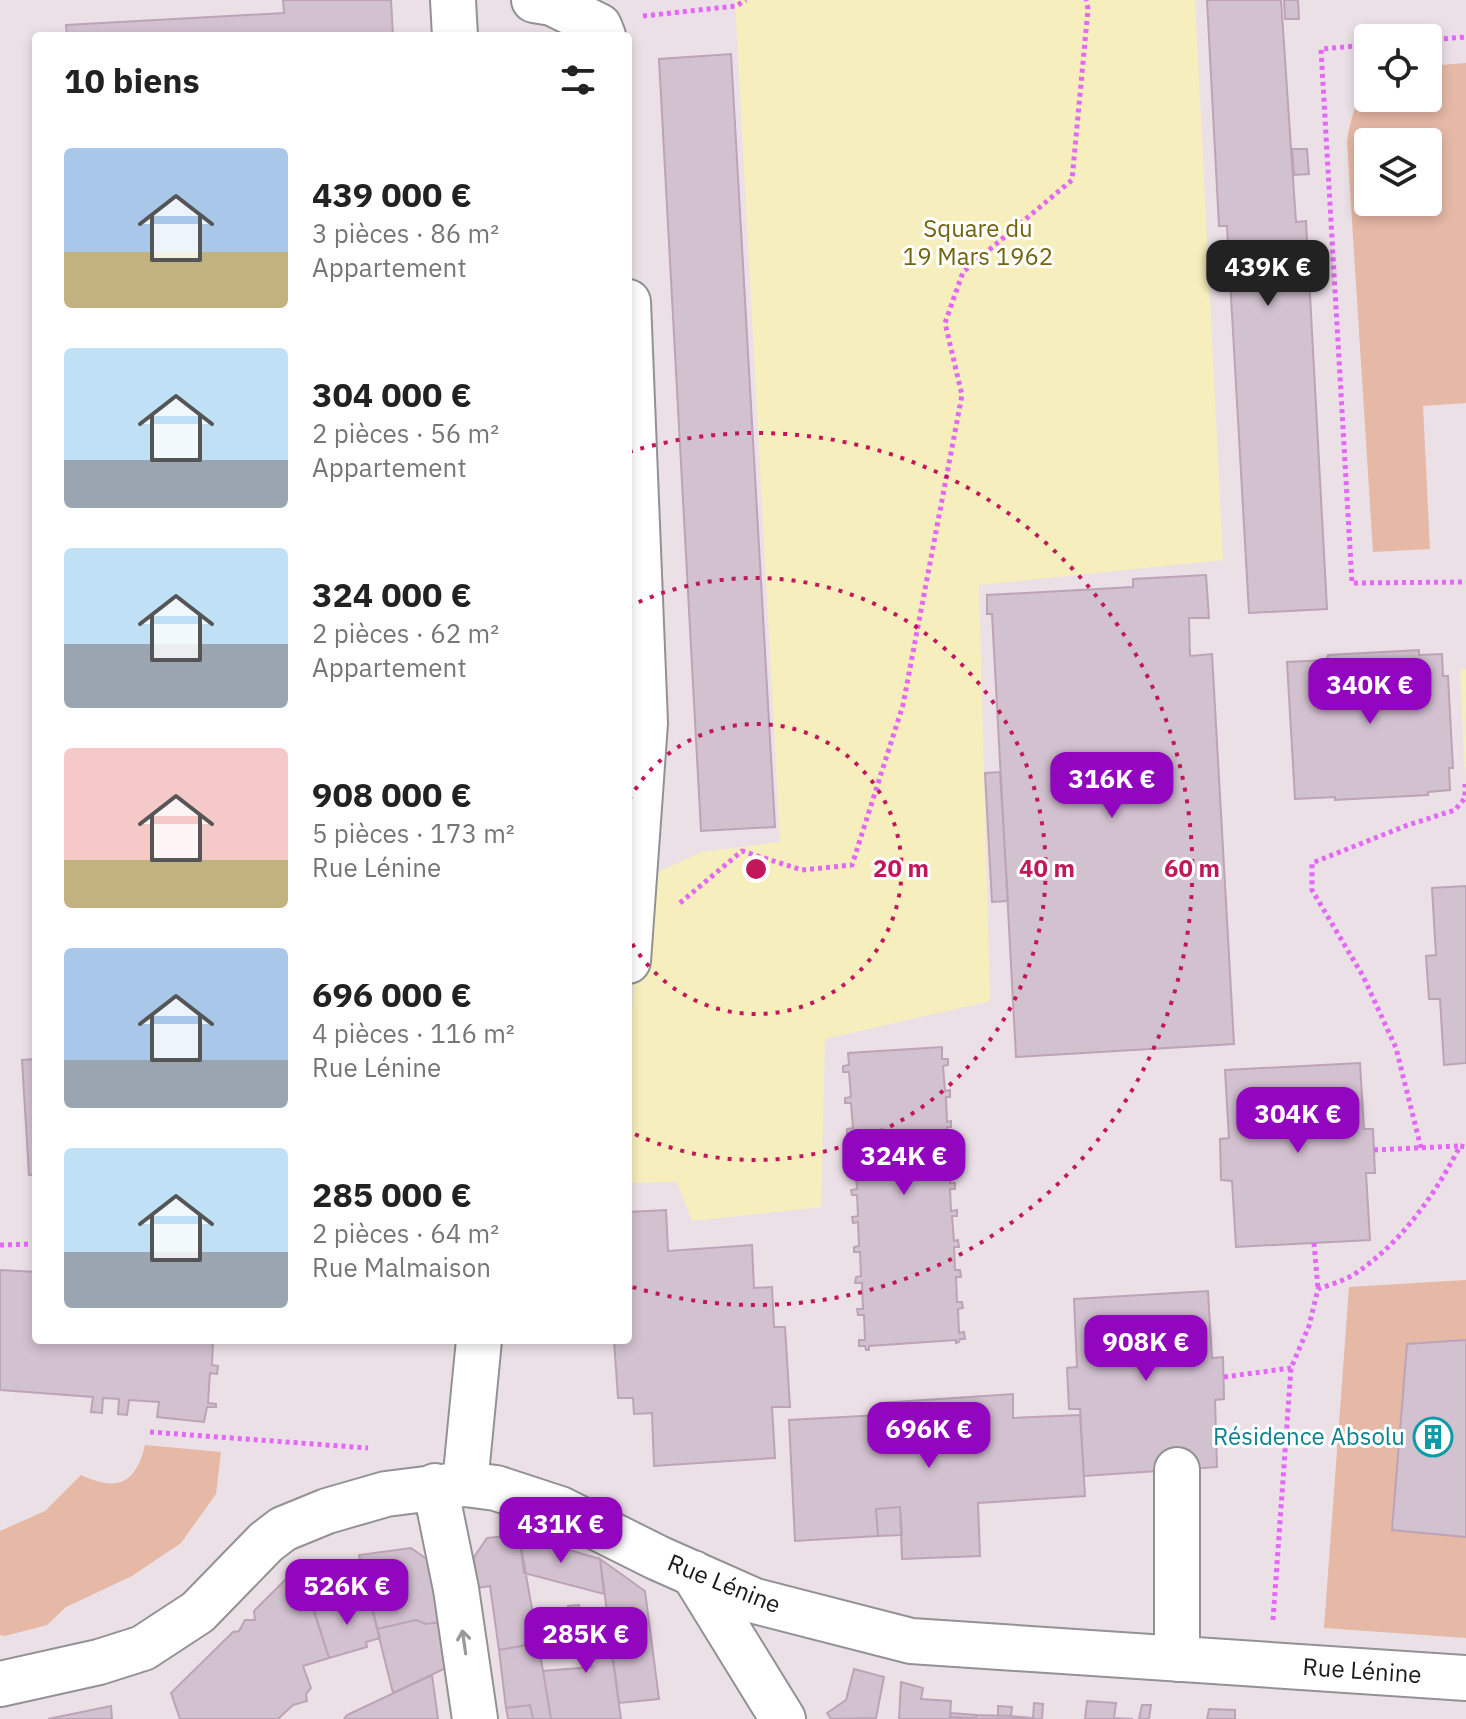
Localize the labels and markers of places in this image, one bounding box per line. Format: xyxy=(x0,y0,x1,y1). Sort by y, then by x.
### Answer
pin: 439K € xyxy=(1203,240,1333,308)
pin: 340K € xyxy=(1305,658,1435,726)
pin: 316K € xyxy=(1047,752,1177,820)
centre of rings xyxy=(742,855,770,883)
pin: 304K € xyxy=(1233,1087,1363,1155)
pin: 324K € xyxy=(839,1129,969,1197)
pin: 908K € xyxy=(1081,1315,1211,1383)
pin: 696K € xyxy=(864,1402,994,1470)
building icon: Résidence Absolu xyxy=(1412,1416,1454,1458)
place label: Résidence Absolu xyxy=(1213,1420,1405,1452)
pin: 431K € xyxy=(496,1497,626,1565)
pin: 526K € xyxy=(282,1559,412,1627)
pin: 285K € xyxy=(521,1607,651,1675)

